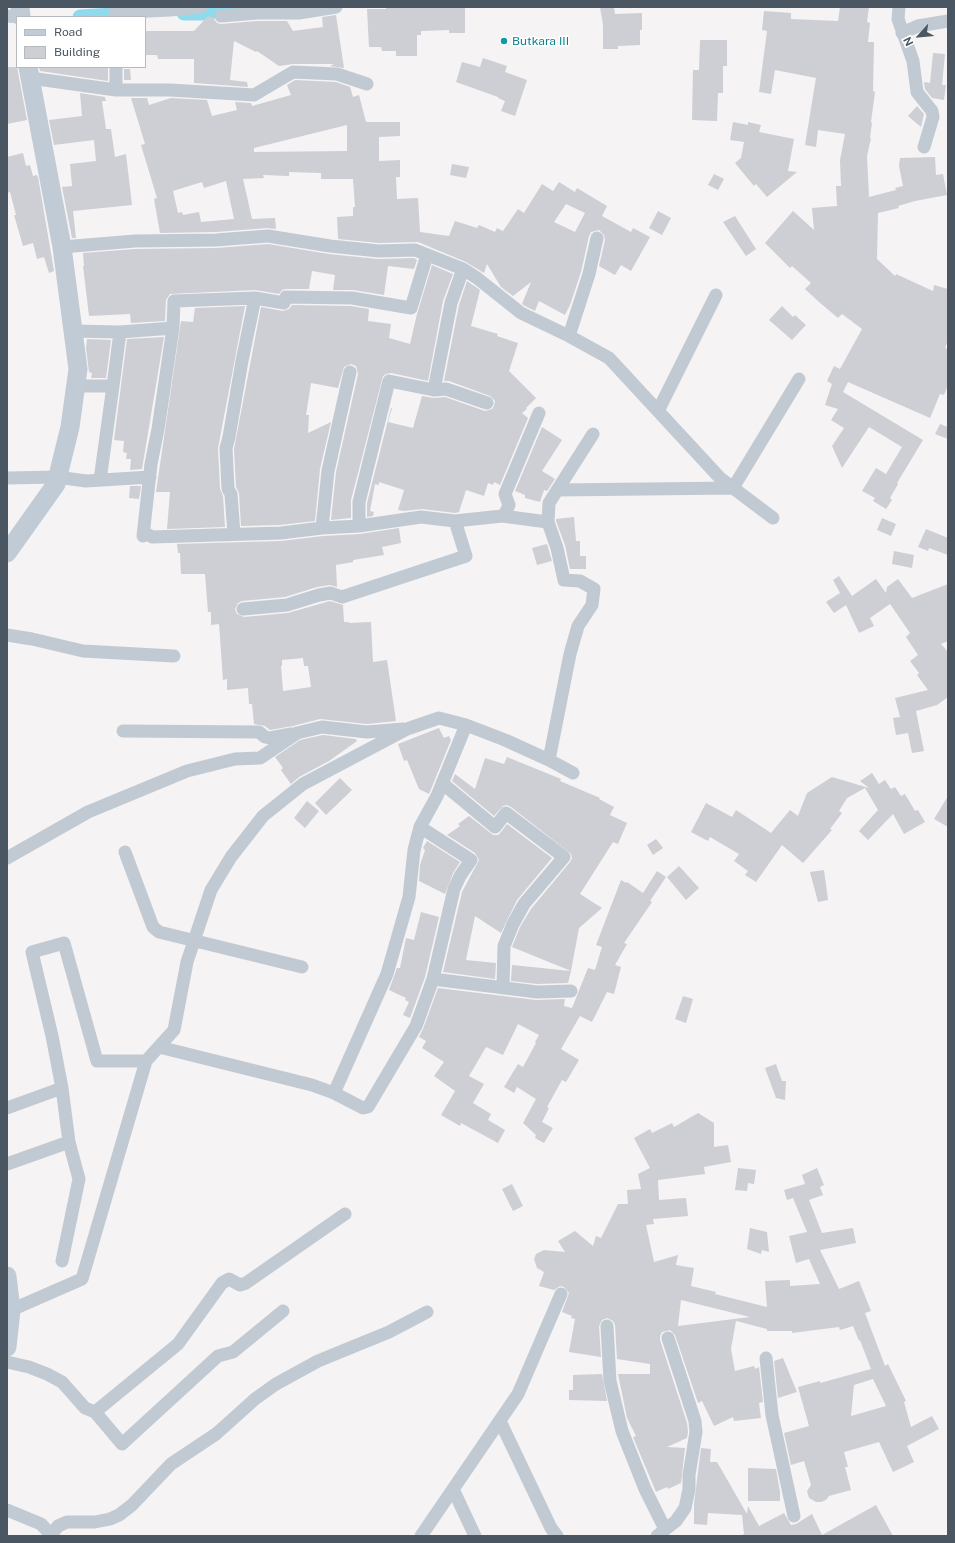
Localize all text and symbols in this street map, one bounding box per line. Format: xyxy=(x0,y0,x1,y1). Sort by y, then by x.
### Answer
legend xyxy=(16,16,146,68)
north arrow xyxy=(899,16,939,56)
text: Road xyxy=(54,25,82,39)
place label: Butkara III xyxy=(512,34,569,48)
text: N xyxy=(901,35,916,48)
marker: Butkara III xyxy=(499,36,509,46)
text: Building xyxy=(54,45,100,59)

